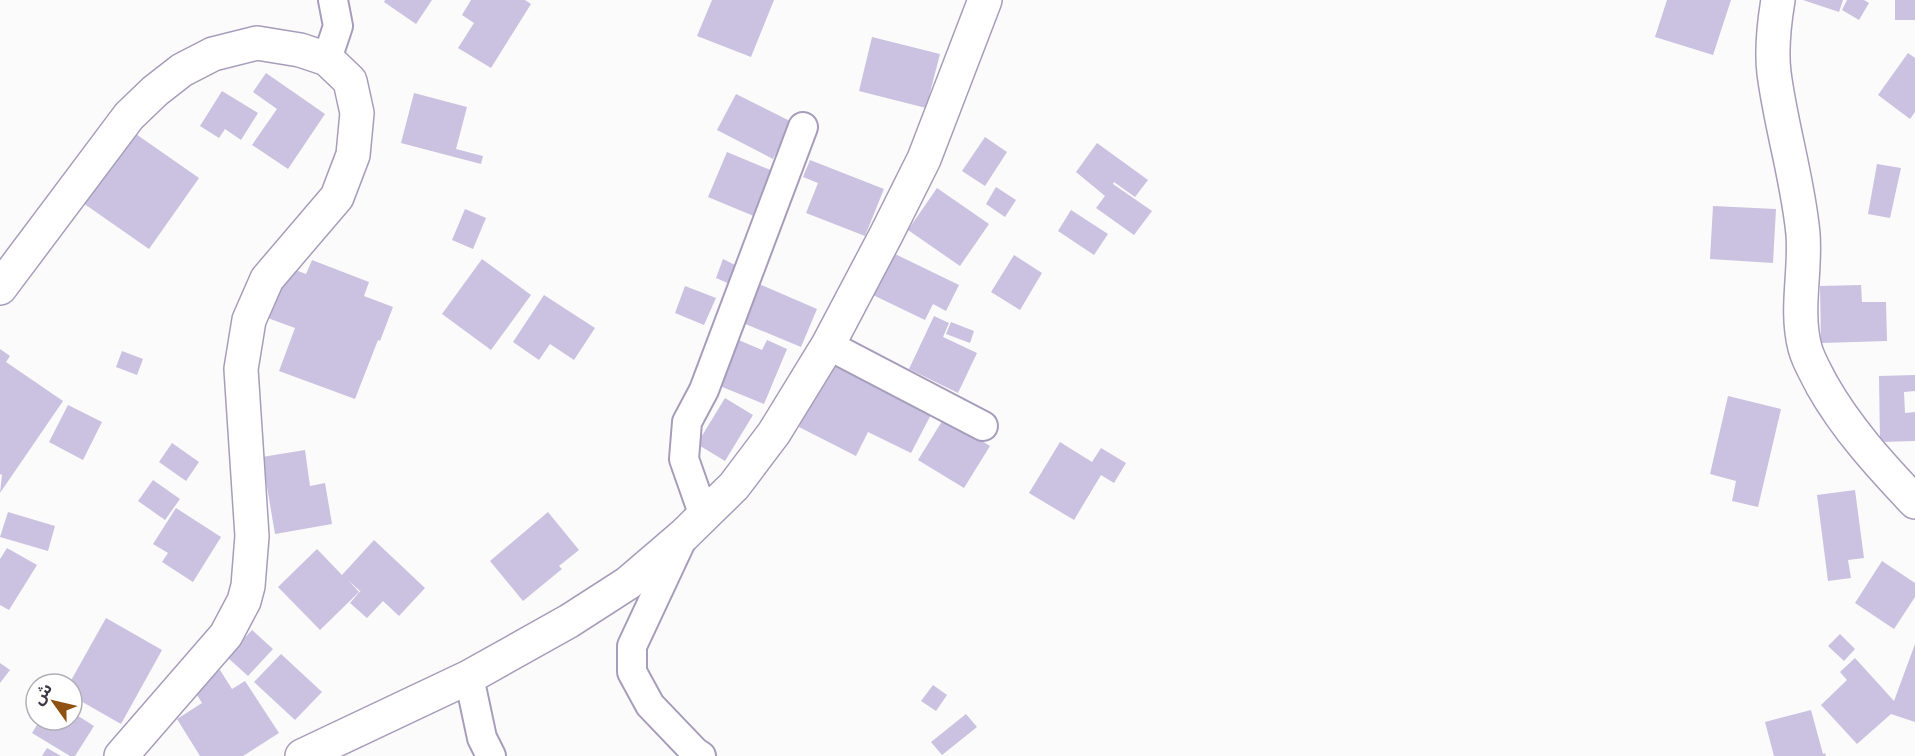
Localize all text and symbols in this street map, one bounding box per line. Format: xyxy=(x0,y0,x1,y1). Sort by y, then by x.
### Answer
north arrow xyxy=(24,672,84,732)
text: ش xyxy=(27,679,56,708)

